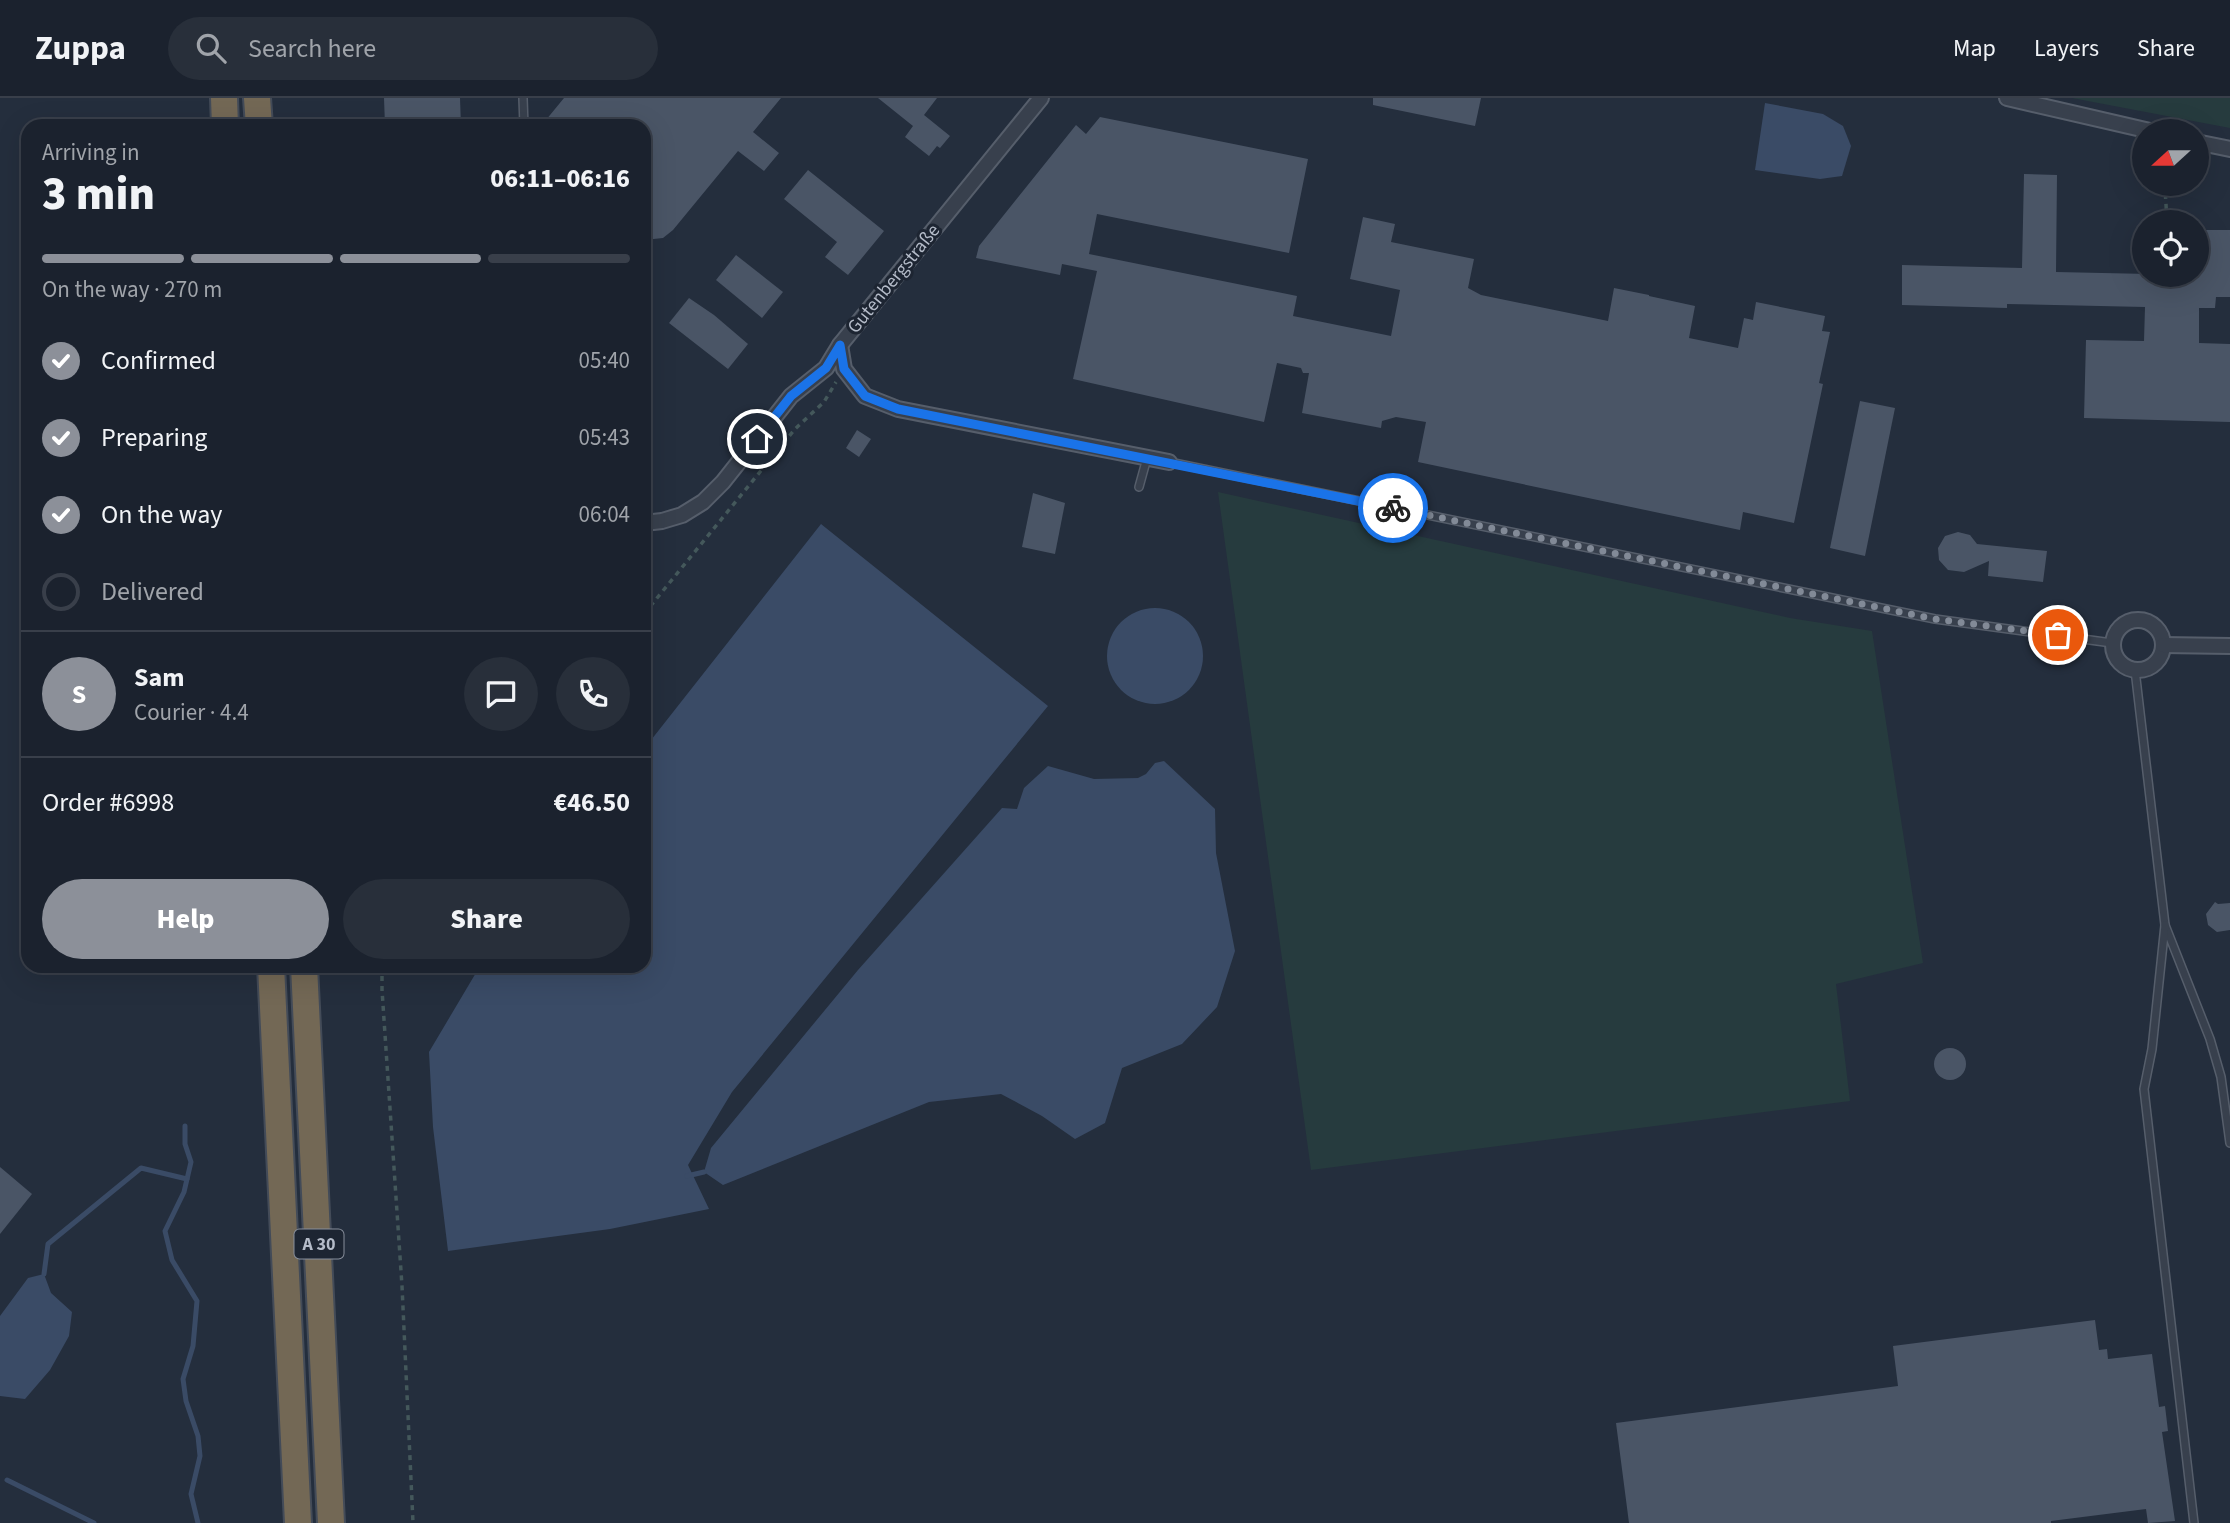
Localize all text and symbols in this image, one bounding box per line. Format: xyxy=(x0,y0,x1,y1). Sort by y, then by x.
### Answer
search box xyxy=(168,17,658,80)
text: Zuppa xyxy=(35,25,126,72)
icon: search xyxy=(192,29,230,67)
text: Search here xyxy=(248,30,376,67)
text: Map xyxy=(1953,31,1996,66)
text: Layers xyxy=(2034,31,2099,66)
text: Share xyxy=(2137,31,2195,66)
north arrow xyxy=(2132,119,2208,196)
map controls xyxy=(2132,119,2209,287)
text: Arriving in xyxy=(42,136,140,169)
text: 06:11–06:16 xyxy=(490,160,630,197)
text: 3 min xyxy=(42,162,155,227)
button: locate xyxy=(2132,210,2209,287)
street label: Gutenbergstraße xyxy=(841,218,947,340)
text: On the way · 270 m xyxy=(42,273,222,306)
icon: check xyxy=(42,342,80,380)
text: Confirmed xyxy=(101,342,216,379)
text: 05:40 xyxy=(579,344,630,377)
pin xyxy=(727,409,787,469)
icon: check xyxy=(42,419,80,457)
text: Preparing xyxy=(101,419,207,456)
icon: home xyxy=(738,420,776,458)
text: 05:43 xyxy=(579,421,630,454)
courier xyxy=(1358,473,1428,543)
icon: bike xyxy=(1374,489,1412,527)
icon: check xyxy=(42,496,80,534)
text: On the way xyxy=(101,496,222,533)
text: 06:04 xyxy=(579,498,630,531)
text: Delivered xyxy=(101,573,204,610)
pin xyxy=(2028,605,2088,665)
icon: bag xyxy=(2039,616,2077,654)
button: chat xyxy=(464,657,538,731)
button: phone xyxy=(556,657,630,731)
text: Sam xyxy=(134,659,184,696)
text: S xyxy=(72,676,86,713)
text: Courier · 4.4 xyxy=(134,696,249,729)
text: Order #6998 xyxy=(42,784,174,821)
text: €46.50 xyxy=(554,784,630,821)
button: Help xyxy=(42,879,329,959)
button: Share xyxy=(343,879,630,959)
road number: A 30 xyxy=(294,1230,344,1259)

